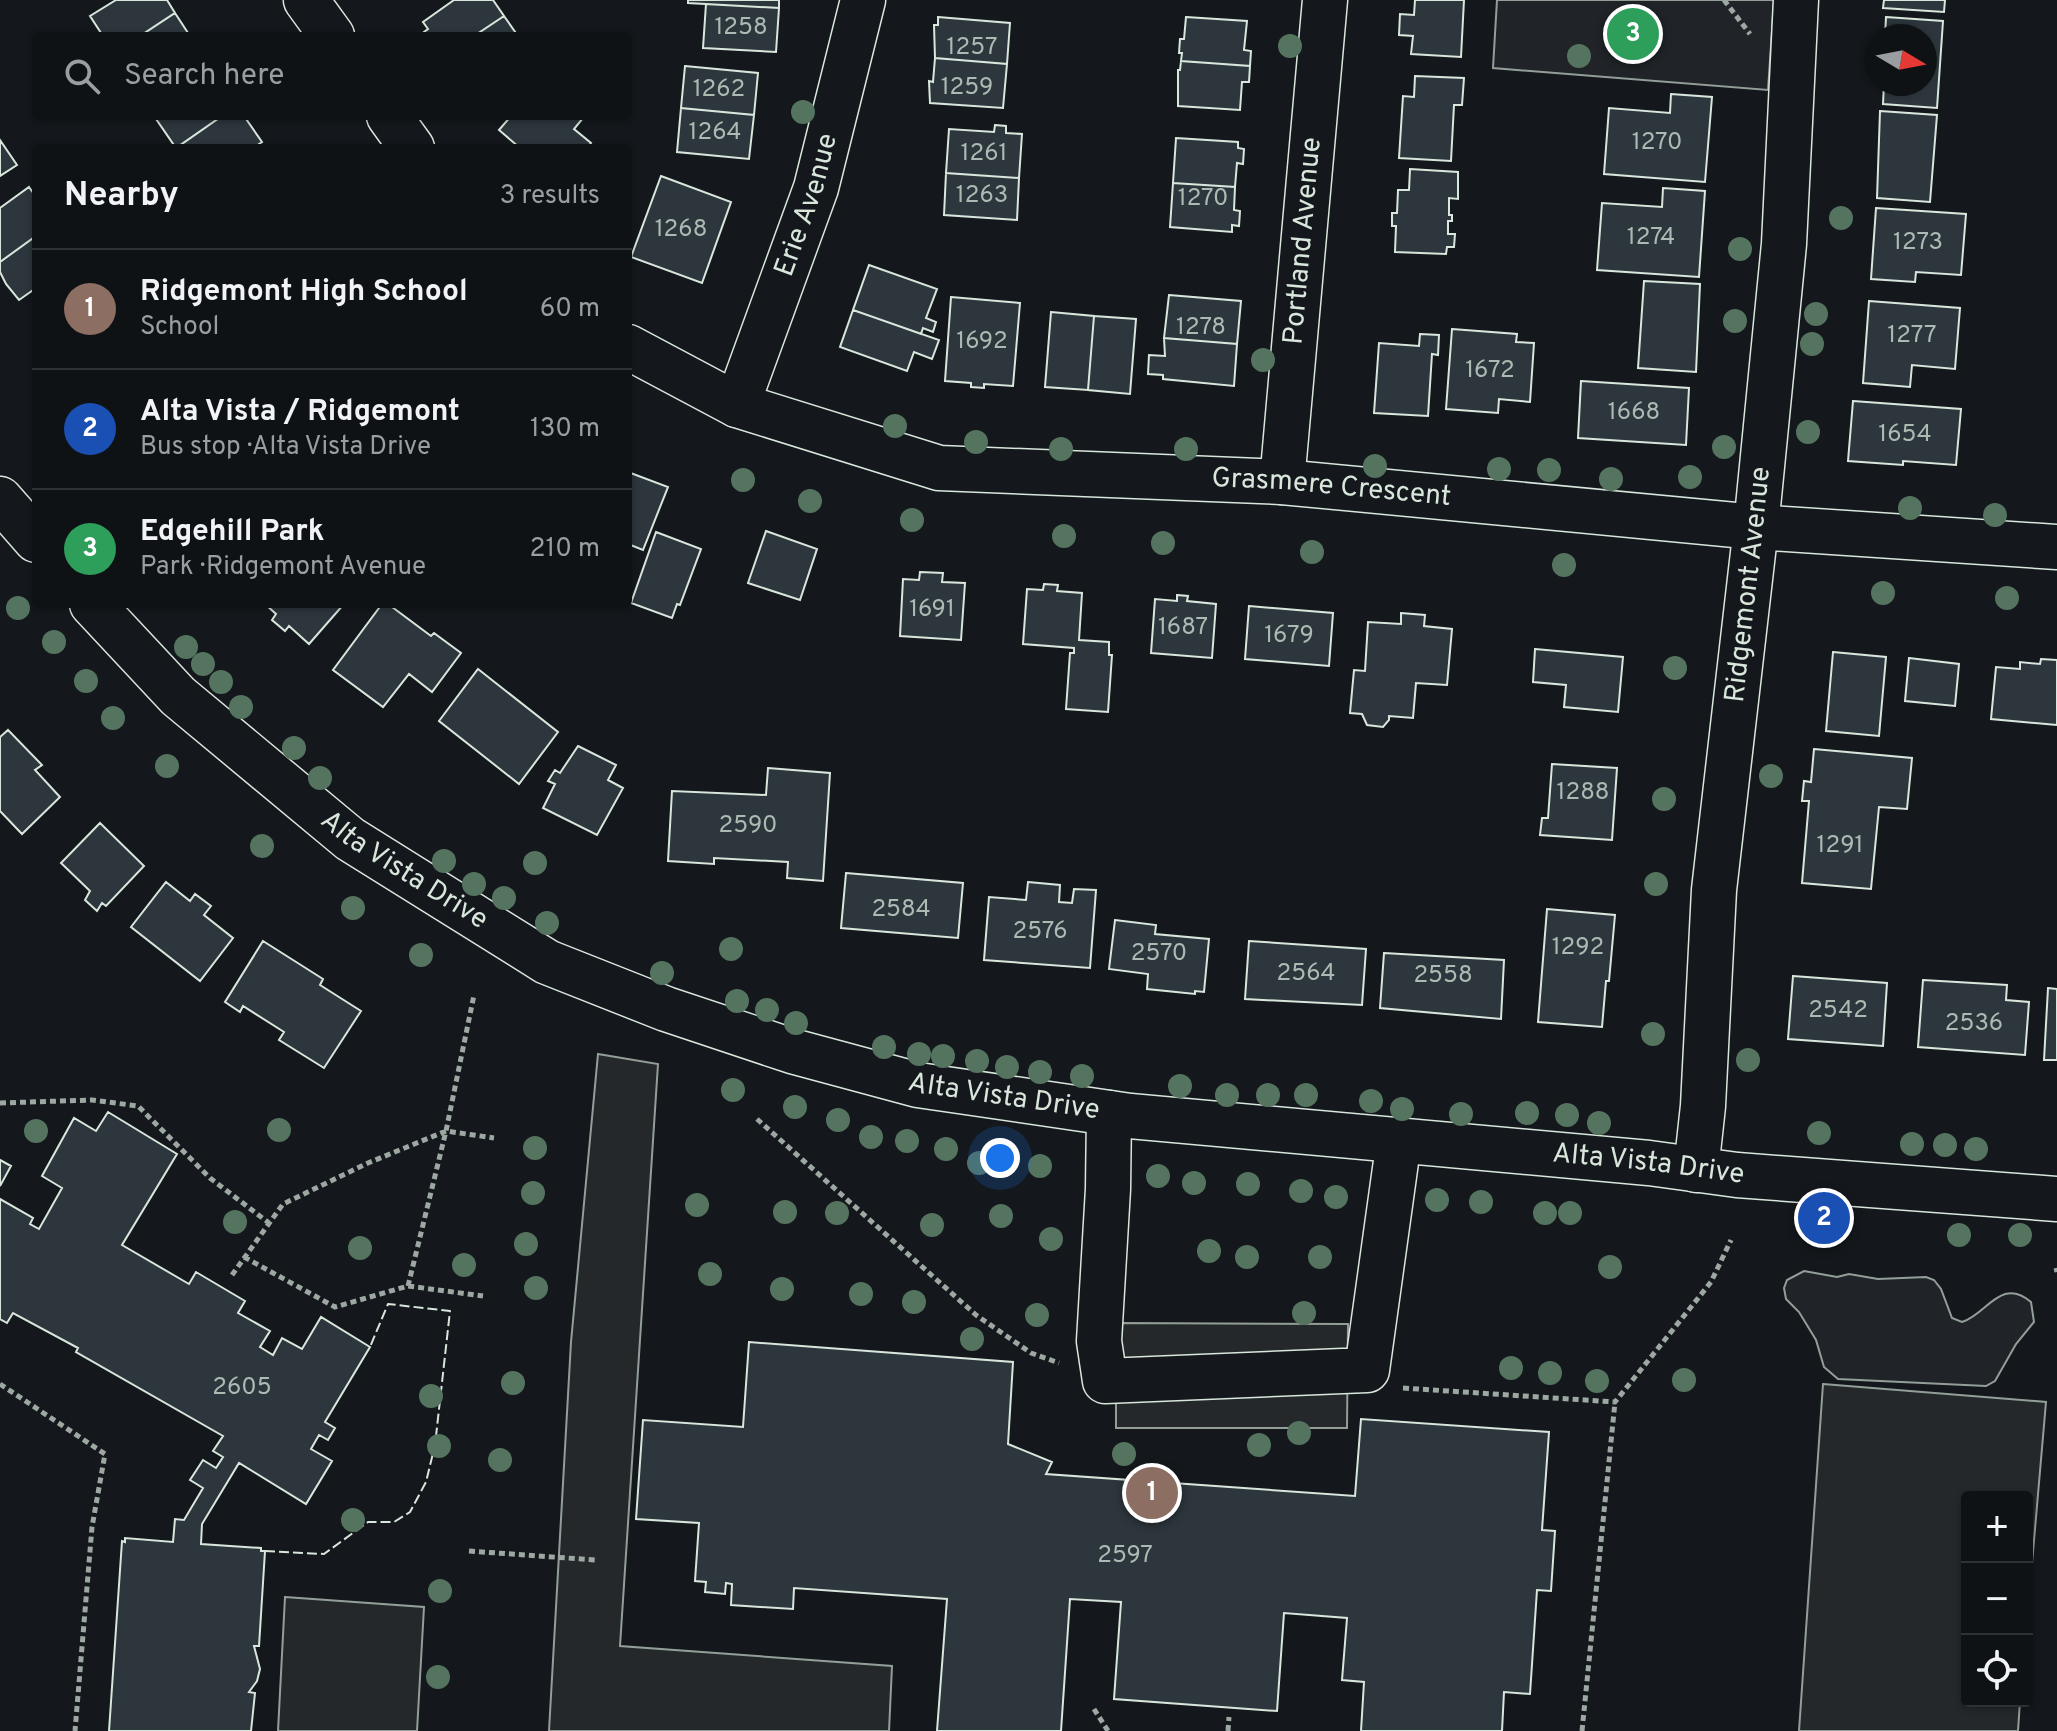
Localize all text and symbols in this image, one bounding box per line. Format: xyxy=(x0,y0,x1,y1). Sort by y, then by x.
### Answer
pin: 3 xyxy=(1607,4,1659,64)
house number: 1258 xyxy=(714,13,768,43)
north arrow xyxy=(1865,24,1937,96)
search box xyxy=(32,32,632,120)
house number: 1257 xyxy=(947,33,997,63)
icon: search xyxy=(60,54,104,98)
text: Search here xyxy=(124,58,284,95)
house number: 1259 xyxy=(941,73,993,103)
house number: 1262 xyxy=(693,75,745,105)
house number: 1264 xyxy=(689,118,741,148)
house number: 1270 xyxy=(1632,128,1682,158)
street label: Erie Avenue xyxy=(767,130,847,282)
street label: Portland Avenue xyxy=(1276,136,1331,346)
house number: 1261 xyxy=(961,139,1007,169)
text: Nearby xyxy=(64,175,179,218)
text: 3 results xyxy=(500,180,600,213)
house number: 1263 xyxy=(956,181,1008,211)
house number: 1270 xyxy=(1178,184,1228,214)
house number: 1268 xyxy=(655,215,707,245)
house number: 1274 xyxy=(1627,223,1675,253)
house number: 1273 xyxy=(1893,228,1943,258)
text: Ridgemont High School xyxy=(140,274,468,311)
text: 1 xyxy=(85,293,95,326)
text: 60 m xyxy=(540,293,600,326)
text: School xyxy=(140,311,219,344)
house number: 1278 xyxy=(1176,313,1226,343)
house number: 1277 xyxy=(1887,321,1937,351)
house number: 1692 xyxy=(956,327,1008,357)
house number: 1672 xyxy=(1465,356,1515,386)
text: Alta Vista / Ridgemont xyxy=(140,394,460,431)
house number: 1668 xyxy=(1608,398,1660,428)
text: 2 xyxy=(82,413,98,446)
text: 130 m xyxy=(530,413,600,446)
house number: 1654 xyxy=(1878,420,1932,450)
text: Bus stop · Alta Vista Drive xyxy=(140,431,431,464)
street label: Grasmere Crescent xyxy=(1211,461,1453,516)
street label: Ridgemont Avenue xyxy=(1718,465,1780,705)
text: Edgehill Park xyxy=(140,514,324,551)
text: 3 xyxy=(82,533,98,566)
text: 210 m xyxy=(530,533,600,566)
text: Park · Ridgemont Avenue xyxy=(140,551,426,584)
house number: 1691 xyxy=(909,595,955,625)
house number: 1687 xyxy=(1158,613,1208,643)
house number: 1679 xyxy=(1264,621,1314,651)
house number: 1288 xyxy=(1557,778,1609,808)
street label: Alta Vista Drive xyxy=(312,803,494,938)
house number: 2590 xyxy=(719,811,777,841)
house number: 1291 xyxy=(1817,831,1863,861)
house number: 2584 xyxy=(871,895,931,925)
house number: 2576 xyxy=(1012,917,1068,947)
house number: 1292 xyxy=(1552,933,1604,963)
house number: 2570 xyxy=(1131,939,1187,969)
house number: 2564 xyxy=(1277,959,1335,989)
house number: 2558 xyxy=(1413,961,1473,991)
house number: 2542 xyxy=(1808,996,1868,1026)
house number: 2536 xyxy=(1945,1009,2003,1039)
street label: Alta Vista Drive xyxy=(904,1065,1102,1129)
street label: Alta Vista Drive xyxy=(1551,1136,1747,1194)
your location xyxy=(980,1138,1020,1178)
pin: 2 xyxy=(1798,1188,1850,1248)
house number: 2605 xyxy=(212,1373,272,1403)
pin: 1 xyxy=(1126,1463,1178,1523)
map controls xyxy=(1961,1491,2033,1707)
button: + xyxy=(1961,1491,2033,1563)
house number: 2597 xyxy=(1097,1541,1153,1571)
button: − xyxy=(1961,1563,2033,1635)
button: locate xyxy=(1961,1635,2033,1707)

